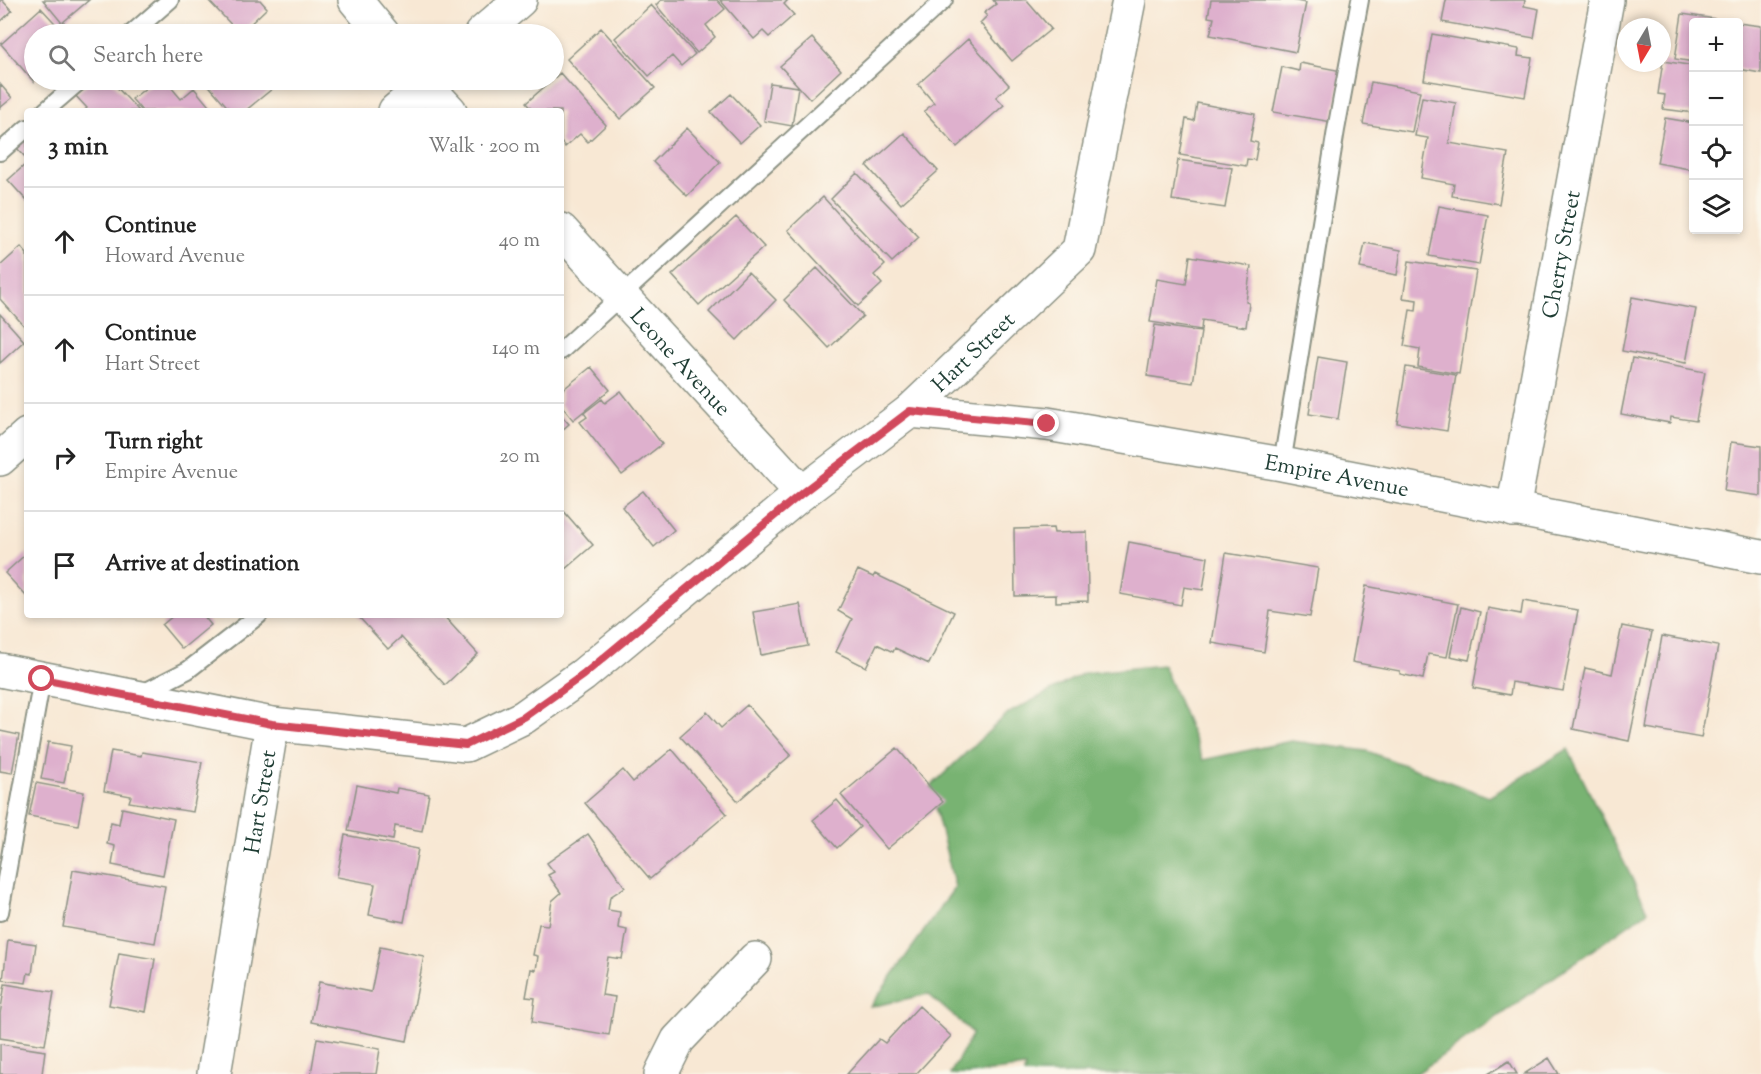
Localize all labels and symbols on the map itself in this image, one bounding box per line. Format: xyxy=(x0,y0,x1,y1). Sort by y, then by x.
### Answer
north arrow xyxy=(1617,18,1671,72)
street label: Cherry Street xyxy=(1536,188,1591,322)
street label: Leone Avenue xyxy=(621,302,737,425)
street label: Hart Street xyxy=(926,306,1024,401)
route end xyxy=(1033,410,1059,436)
street label: Empire Avenue xyxy=(1262,448,1411,507)
route start xyxy=(28,665,54,691)
street label: Hart Street xyxy=(238,748,286,856)

